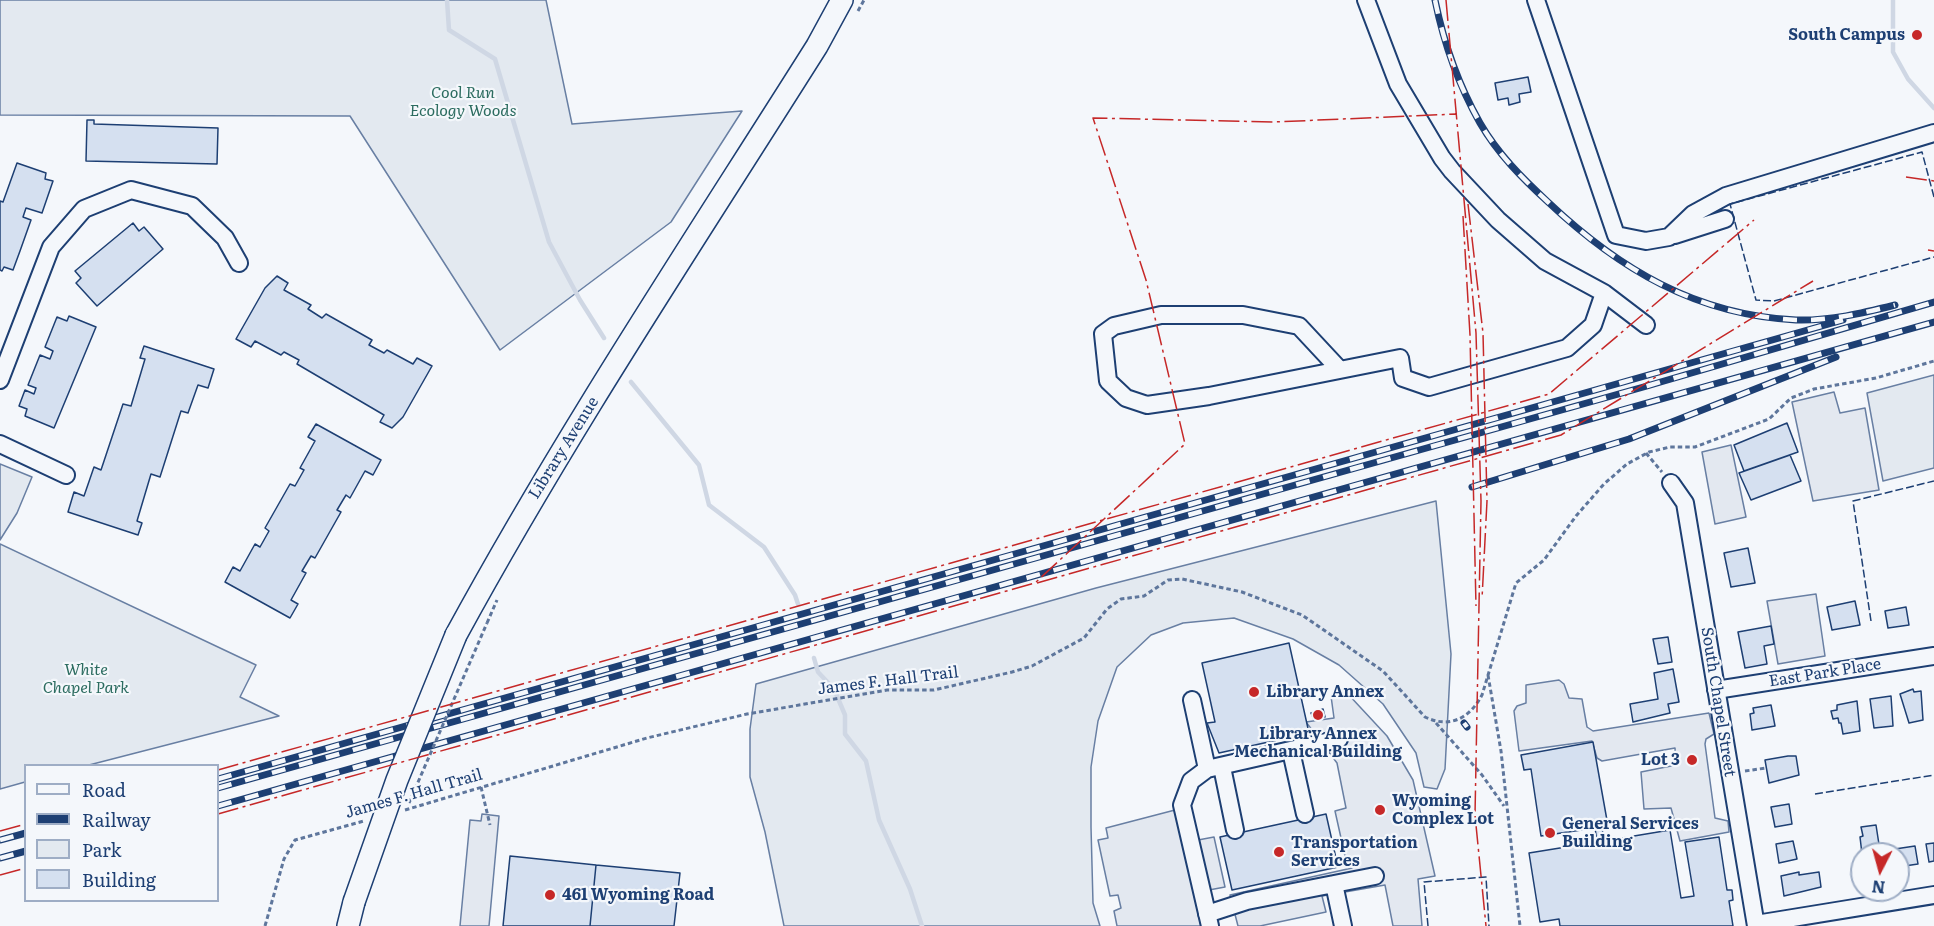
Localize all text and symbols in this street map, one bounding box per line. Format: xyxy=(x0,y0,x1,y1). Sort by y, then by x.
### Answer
place label: South Campus xyxy=(1788,25,1905,45)
marker: South Campus xyxy=(1910,28,1924,42)
park label: Cool Run Ecology Woods xyxy=(409,83,517,121)
street label: Library Avenue xyxy=(525,393,603,503)
street label: South Chapel Street xyxy=(1697,626,1739,778)
street label: East Park Place xyxy=(1767,655,1883,691)
park label: White Chapel Park xyxy=(43,660,129,698)
street label: James F. Hall Trail xyxy=(816,663,960,699)
place label: Library Annex xyxy=(1266,682,1384,702)
marker: Library Annex xyxy=(1247,685,1261,699)
marker: Library Annex Mechanical Building xyxy=(1311,708,1325,722)
place label: Library Annex Mechanical Building xyxy=(1234,724,1402,762)
place label: Lot 3 xyxy=(1641,750,1680,770)
marker: Lot 3 xyxy=(1685,753,1699,767)
legend xyxy=(24,764,219,902)
street label: James F. Hall Trail xyxy=(343,765,485,823)
text: Road xyxy=(82,776,126,803)
place label: Wyoming Complex Lot xyxy=(1392,791,1494,829)
marker: Wyoming Complex Lot xyxy=(1373,803,1387,817)
text: Railway xyxy=(82,806,151,833)
place label: General Services Building xyxy=(1562,814,1699,852)
marker: General Services Building xyxy=(1543,826,1557,840)
place label: Transportation Services xyxy=(1291,833,1418,871)
text: Park xyxy=(82,836,121,863)
north arrow xyxy=(1850,842,1910,902)
marker: Transportation Services xyxy=(1272,845,1286,859)
text: Building xyxy=(82,866,156,893)
text: N xyxy=(1870,875,1886,901)
place label: 461 Wyoming Road xyxy=(562,885,714,905)
marker: 461 Wyoming Road xyxy=(543,888,557,902)

